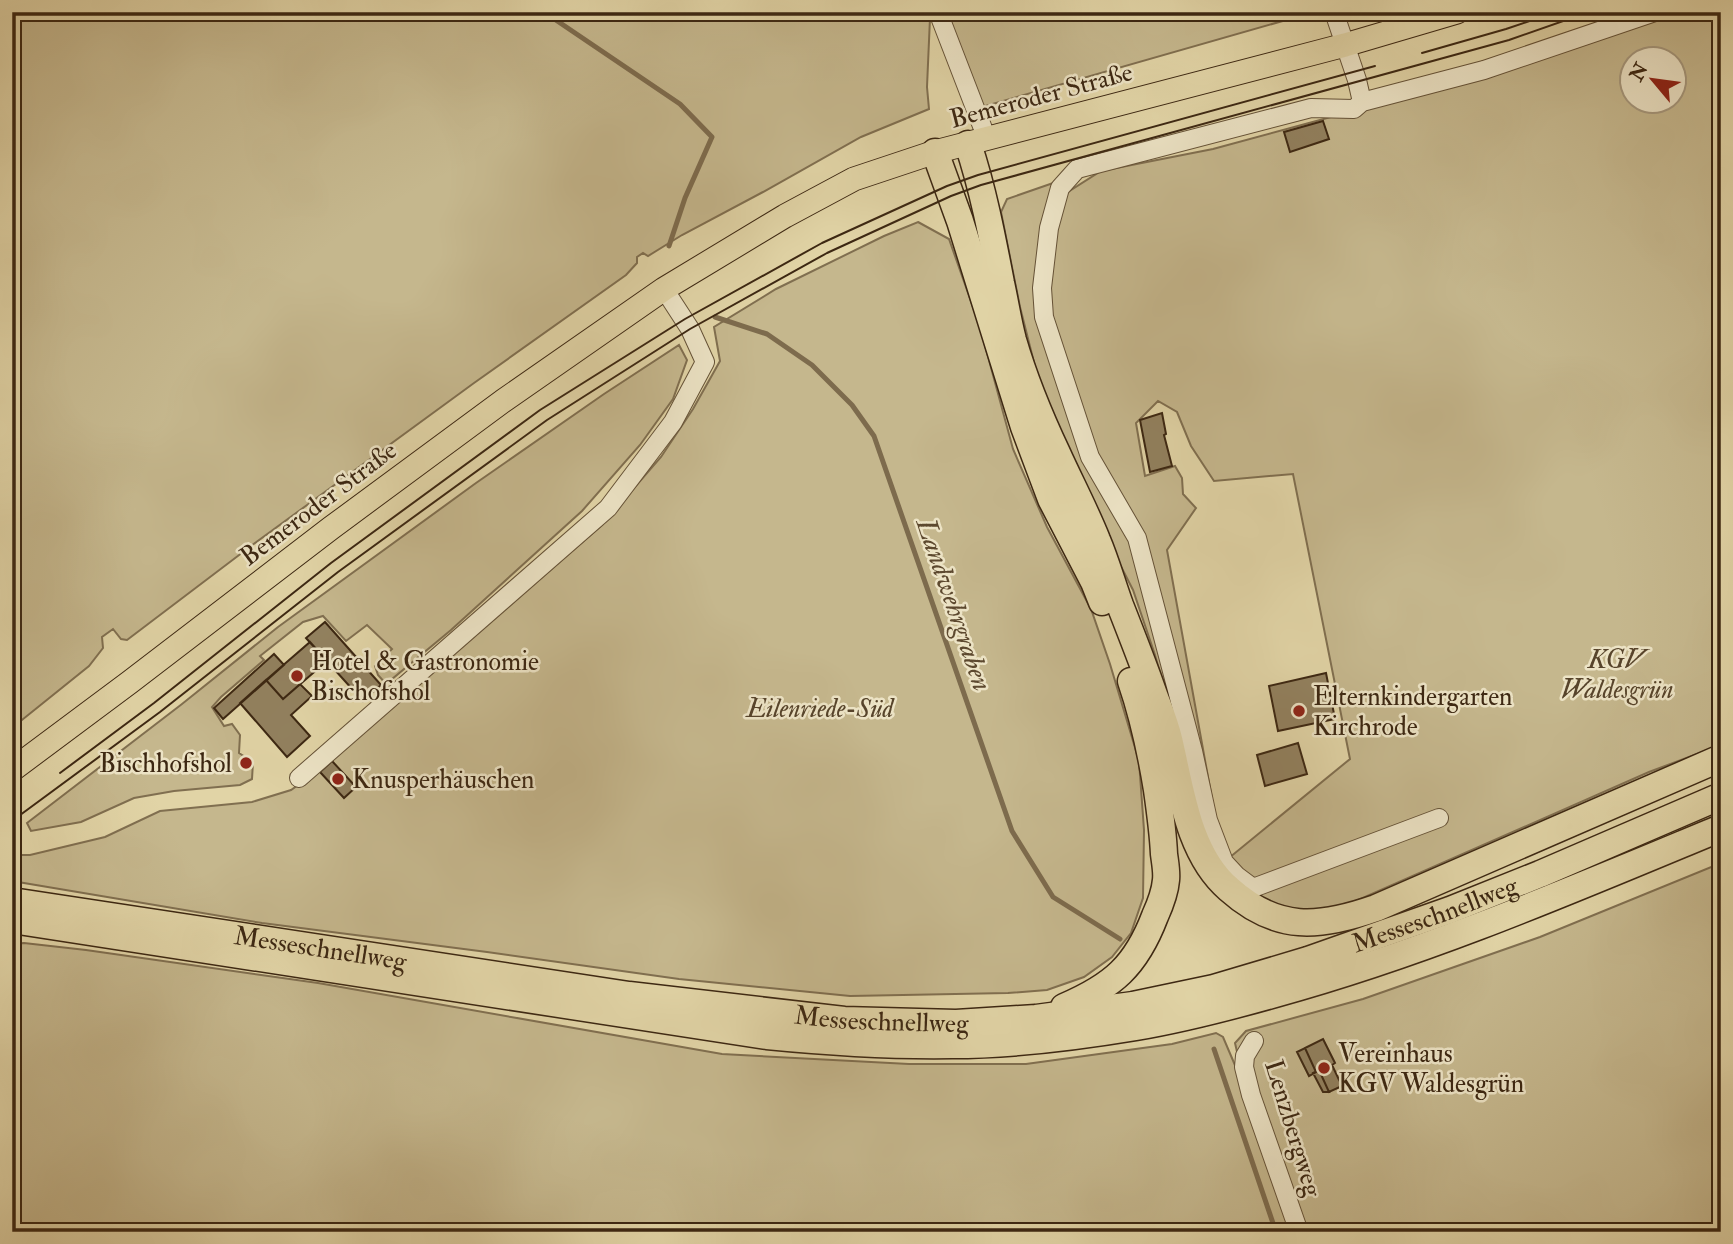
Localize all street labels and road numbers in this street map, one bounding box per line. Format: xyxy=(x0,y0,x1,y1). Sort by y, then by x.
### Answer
street label: Bemeroder Straße xyxy=(946,56,1136,136)
street label: Bemeroder Straße xyxy=(234,434,403,573)
street label: Messeschnellweg xyxy=(1348,869,1523,960)
street label: Messeschnellweg xyxy=(232,920,410,978)
street label: Messeschnellweg xyxy=(793,999,971,1040)
street label: Lenzbergweg xyxy=(1257,1056,1329,1202)

